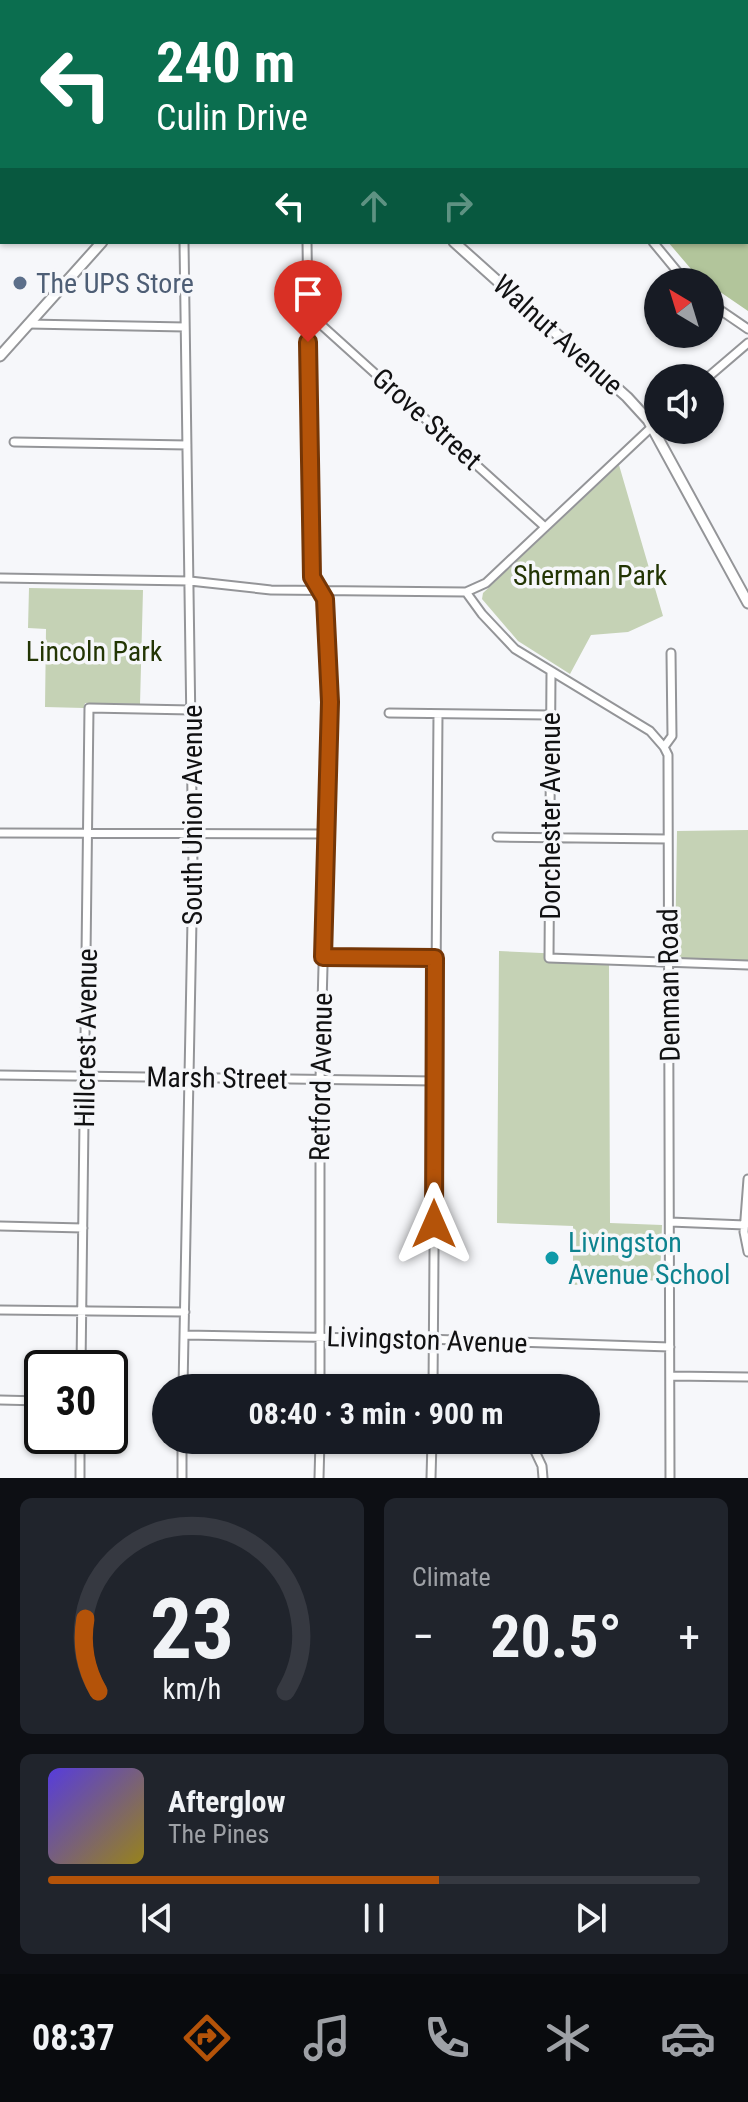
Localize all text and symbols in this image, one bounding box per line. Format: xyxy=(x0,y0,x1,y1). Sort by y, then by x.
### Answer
text: 240 m xyxy=(156,30,295,96)
icon: left xyxy=(24,32,128,136)
text: Culin Drive xyxy=(156,97,308,139)
icon: left xyxy=(268,184,312,228)
icon: ahead xyxy=(352,184,396,228)
icon: right xyxy=(436,184,480,228)
pin xyxy=(274,260,342,342)
place label: The UPS Store xyxy=(36,267,194,300)
street label: Walnut Avenue xyxy=(486,268,630,402)
north arrow xyxy=(644,268,724,348)
map controls xyxy=(644,268,724,444)
icon: arrive xyxy=(286,272,330,316)
marker: The UPS Store xyxy=(11,274,29,292)
street label: Grove Street xyxy=(366,361,488,477)
button: sound xyxy=(644,364,724,444)
park label: Sherman Park xyxy=(513,559,667,592)
park label: Lincoln Park xyxy=(26,635,163,668)
street label: South Union Avenue xyxy=(176,705,209,925)
street label: Dorchester Avenue xyxy=(534,712,567,920)
street label: Denman Road xyxy=(651,908,687,1062)
street label: Hillcrest Avenue xyxy=(68,948,104,1128)
street label: Retford Avenue xyxy=(303,993,339,1161)
street label: Marsh Street xyxy=(146,1060,288,1096)
position arrow xyxy=(392,1182,476,1266)
place label: Livingston Avenue School xyxy=(568,1226,731,1291)
marker: Livingston Avenue School xyxy=(543,1249,561,1267)
street label: Livingston Avenue xyxy=(326,1320,528,1360)
speed limit sign: 30 xyxy=(24,1350,128,1454)
text: 08:40 · 3 min · 900 m xyxy=(249,1396,503,1431)
text: Climate xyxy=(412,1562,491,1592)
text: 23 xyxy=(150,1581,234,1678)
text: 20.5° xyxy=(490,1601,622,1672)
text: − xyxy=(412,1611,434,1663)
text: + xyxy=(678,1611,700,1663)
text: km/h xyxy=(163,1672,221,1706)
text: Afterglow xyxy=(168,1784,286,1819)
text: The Pines xyxy=(168,1819,269,1849)
icon: previous xyxy=(135,1896,179,1940)
icon: pause xyxy=(352,1896,396,1940)
icon: next xyxy=(569,1896,613,1940)
icon: directions xyxy=(179,2010,235,2066)
icon: music xyxy=(299,2010,355,2066)
icon: phone xyxy=(419,2010,475,2066)
icon: climate xyxy=(540,2010,596,2066)
icon: car xyxy=(660,2010,716,2066)
text: 08:37 xyxy=(32,2017,115,2059)

